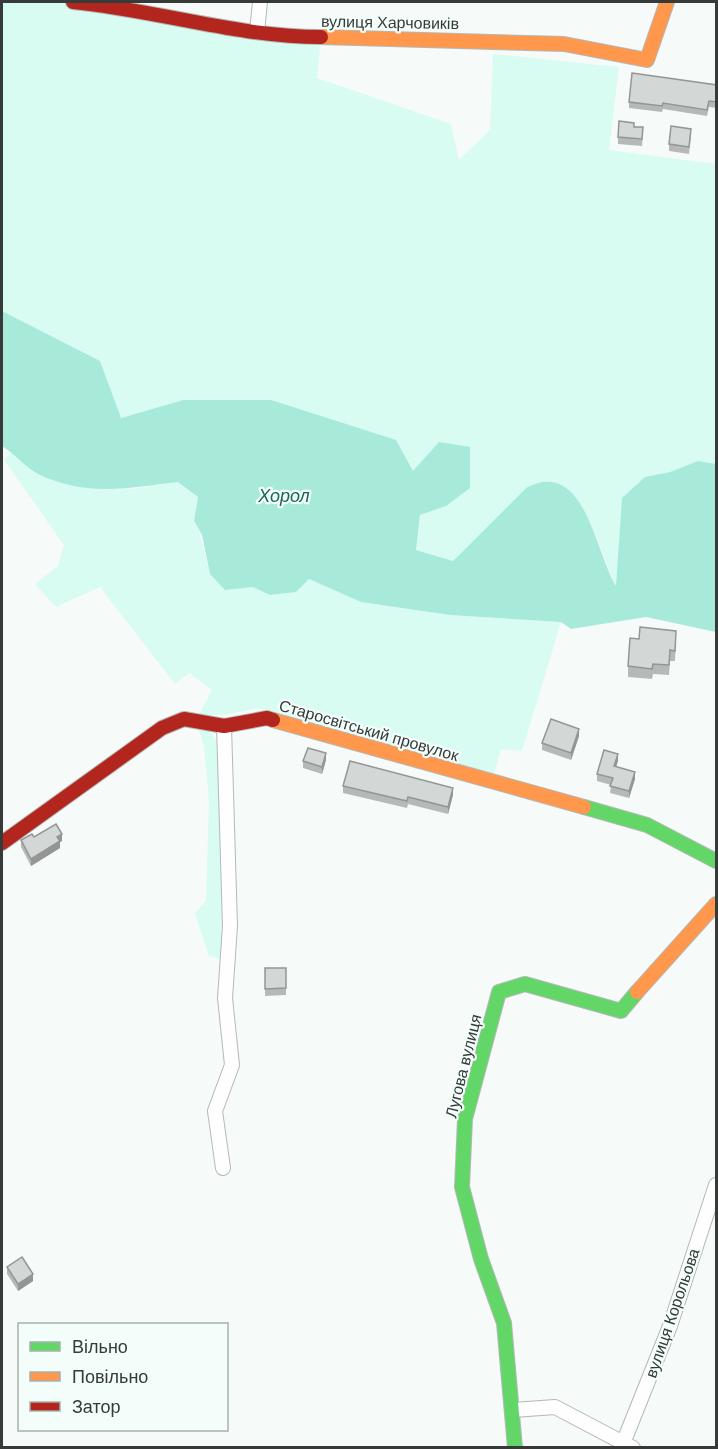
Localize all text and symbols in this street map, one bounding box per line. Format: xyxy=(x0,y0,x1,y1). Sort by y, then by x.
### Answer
street label: вулиця Харчовиків xyxy=(321,11,459,34)
water label: Хорол xyxy=(257,484,310,508)
street label: Старосвітський провулок xyxy=(277,695,462,766)
street label: Лугова вулиця xyxy=(440,1012,487,1120)
street label: вулиця Корольова xyxy=(640,1246,705,1381)
legend xyxy=(18,1323,228,1431)
text: Вільно xyxy=(72,1335,128,1359)
text: Повільно xyxy=(72,1365,148,1389)
text: Затор xyxy=(72,1395,121,1419)

